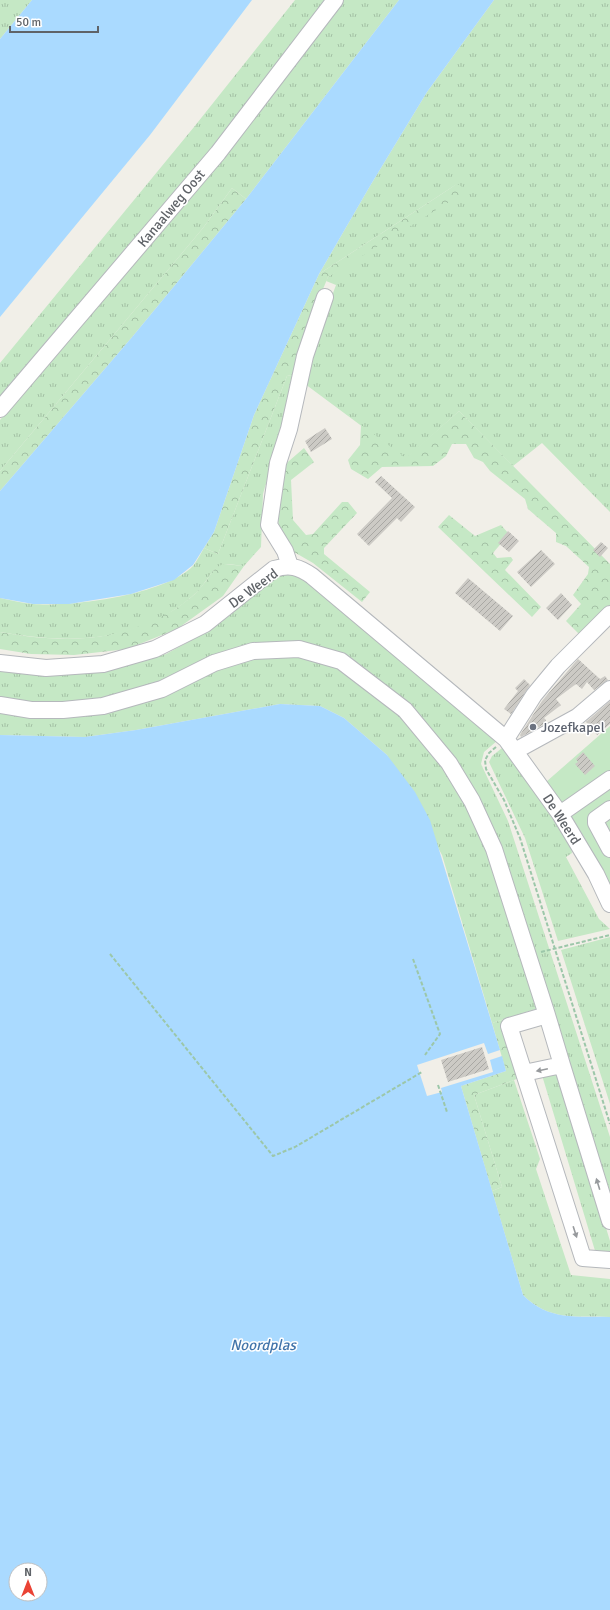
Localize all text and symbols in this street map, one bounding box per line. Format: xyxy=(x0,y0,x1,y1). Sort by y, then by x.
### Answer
scale bar xyxy=(10,8,98,34)
text: 50 m xyxy=(16,15,41,30)
street label: Kanaalweg Oost xyxy=(134,166,209,251)
street label: De Weerd xyxy=(225,565,281,612)
place label: Jozefkapel xyxy=(541,719,605,736)
marker: Jozefkapel xyxy=(528,722,538,732)
street label: De Weerd xyxy=(539,791,584,848)
one-way arrow xyxy=(536,1067,548,1073)
one-way arrow xyxy=(595,1178,601,1190)
one-way arrow xyxy=(572,1227,578,1239)
water label: Noordplas xyxy=(230,1336,297,1354)
north arrow xyxy=(8,1562,48,1602)
text: N xyxy=(24,1566,32,1579)

